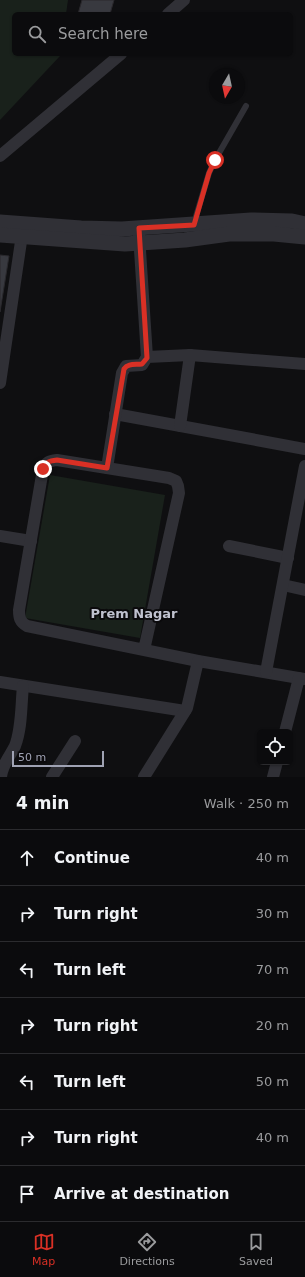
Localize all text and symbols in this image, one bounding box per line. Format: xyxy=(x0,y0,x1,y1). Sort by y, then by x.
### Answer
search box xyxy=(12,12,293,56)
icon: search xyxy=(26,23,48,45)
text: Search here xyxy=(58,25,148,43)
north arrow xyxy=(209,68,245,104)
route start xyxy=(206,151,224,169)
route end xyxy=(34,460,52,478)
district label: Prem Nagar xyxy=(91,606,178,621)
map controls xyxy=(257,729,293,765)
button: locate xyxy=(257,729,293,765)
scale bar xyxy=(12,749,104,768)
text: 50 m xyxy=(18,751,46,764)
text: 4 min xyxy=(16,793,69,813)
text: Walk · 250 m xyxy=(204,796,289,811)
icon: ahead xyxy=(16,847,38,869)
text: Continue xyxy=(54,849,130,867)
text: 40 m xyxy=(256,850,289,865)
icon: right xyxy=(16,903,38,925)
text: Turn right xyxy=(54,905,138,923)
text: 30 m xyxy=(256,906,289,921)
icon: left xyxy=(16,959,38,981)
text: Turn left xyxy=(54,961,126,979)
text: 70 m xyxy=(256,962,289,977)
icon: right xyxy=(16,1015,38,1037)
text: Turn right xyxy=(54,1017,138,1035)
text: 20 m xyxy=(256,1018,289,1033)
icon: left xyxy=(16,1071,38,1093)
text: Turn left xyxy=(54,1073,126,1091)
text: 50 m xyxy=(256,1074,289,1089)
icon: right xyxy=(16,1127,38,1149)
text: Turn right xyxy=(54,1129,138,1147)
text: 40 m xyxy=(256,1130,289,1145)
icon: arrive xyxy=(16,1183,38,1205)
text: Arrive at destination xyxy=(54,1185,229,1203)
tab: Map xyxy=(32,1231,55,1268)
tab: Directions xyxy=(119,1231,175,1268)
tab: Saved xyxy=(239,1231,273,1268)

